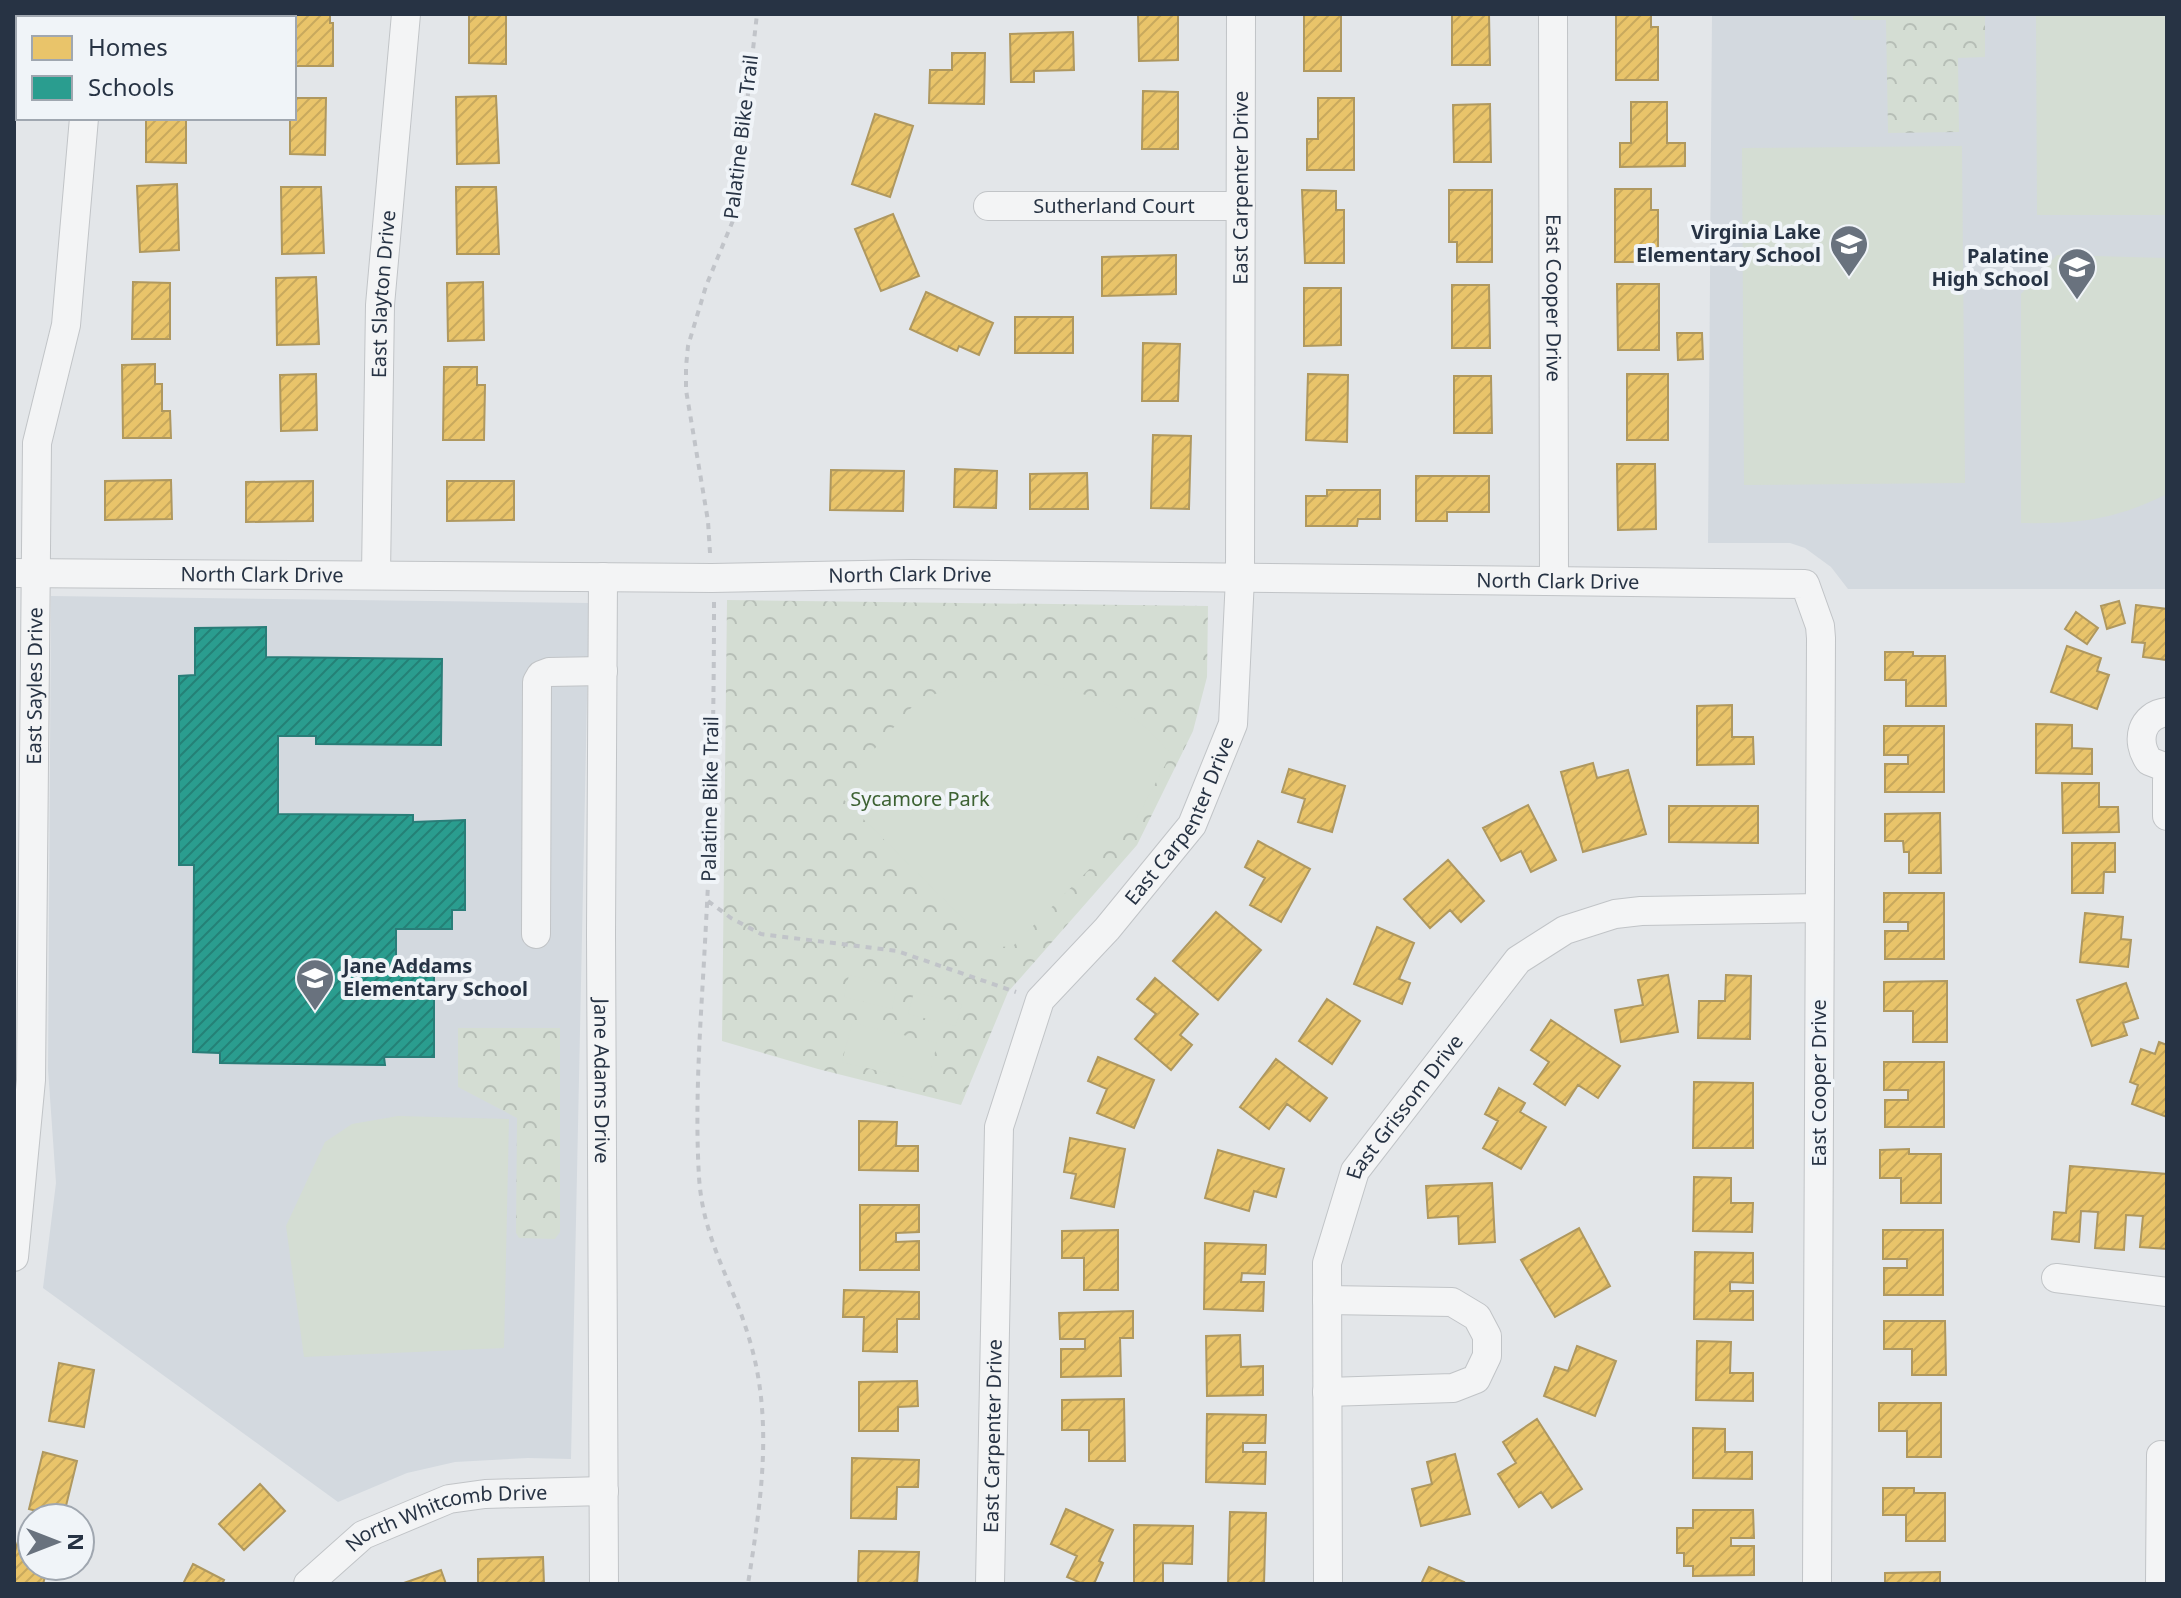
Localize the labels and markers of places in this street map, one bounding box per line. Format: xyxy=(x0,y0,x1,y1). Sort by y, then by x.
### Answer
place label: Virginia Lake Elementary School xyxy=(1636,218,1821,268)
school or university icon: Virginia Lake Elementary School xyxy=(1828,223,1870,278)
place label: Palatine High School xyxy=(1932,242,2049,292)
school or university icon: Palatine High School xyxy=(2056,246,2098,301)
place label: Jane Addams Elementary School xyxy=(341,952,528,1002)
school or university icon: Jane Addams Elementary School xyxy=(294,957,336,1012)

